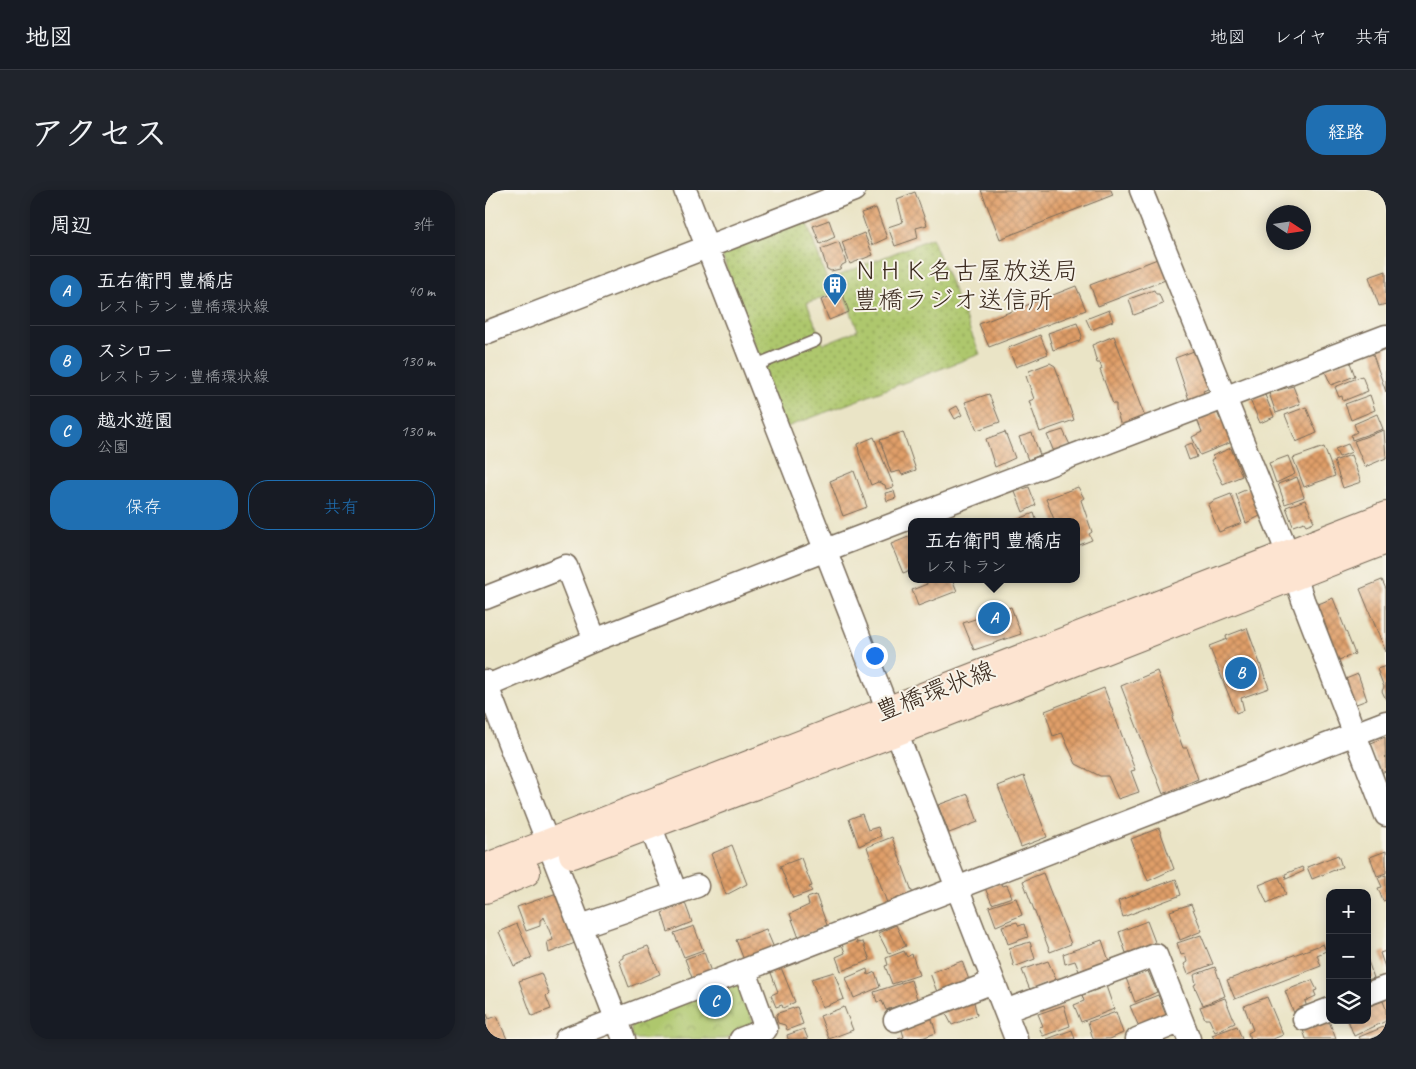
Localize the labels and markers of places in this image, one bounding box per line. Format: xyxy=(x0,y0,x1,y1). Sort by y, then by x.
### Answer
place label: ＮＨＫ名古屋放送局 豊橋ラジオ送信所 xyxy=(853,255,1078,316)
building icon: ＮＨＫ名古屋放送局 豊橋ラジオ送信所 xyxy=(822,272,848,306)
pin: A xyxy=(978,599,1010,637)
pin: B xyxy=(1225,654,1257,692)
pin: C xyxy=(699,982,731,1020)

